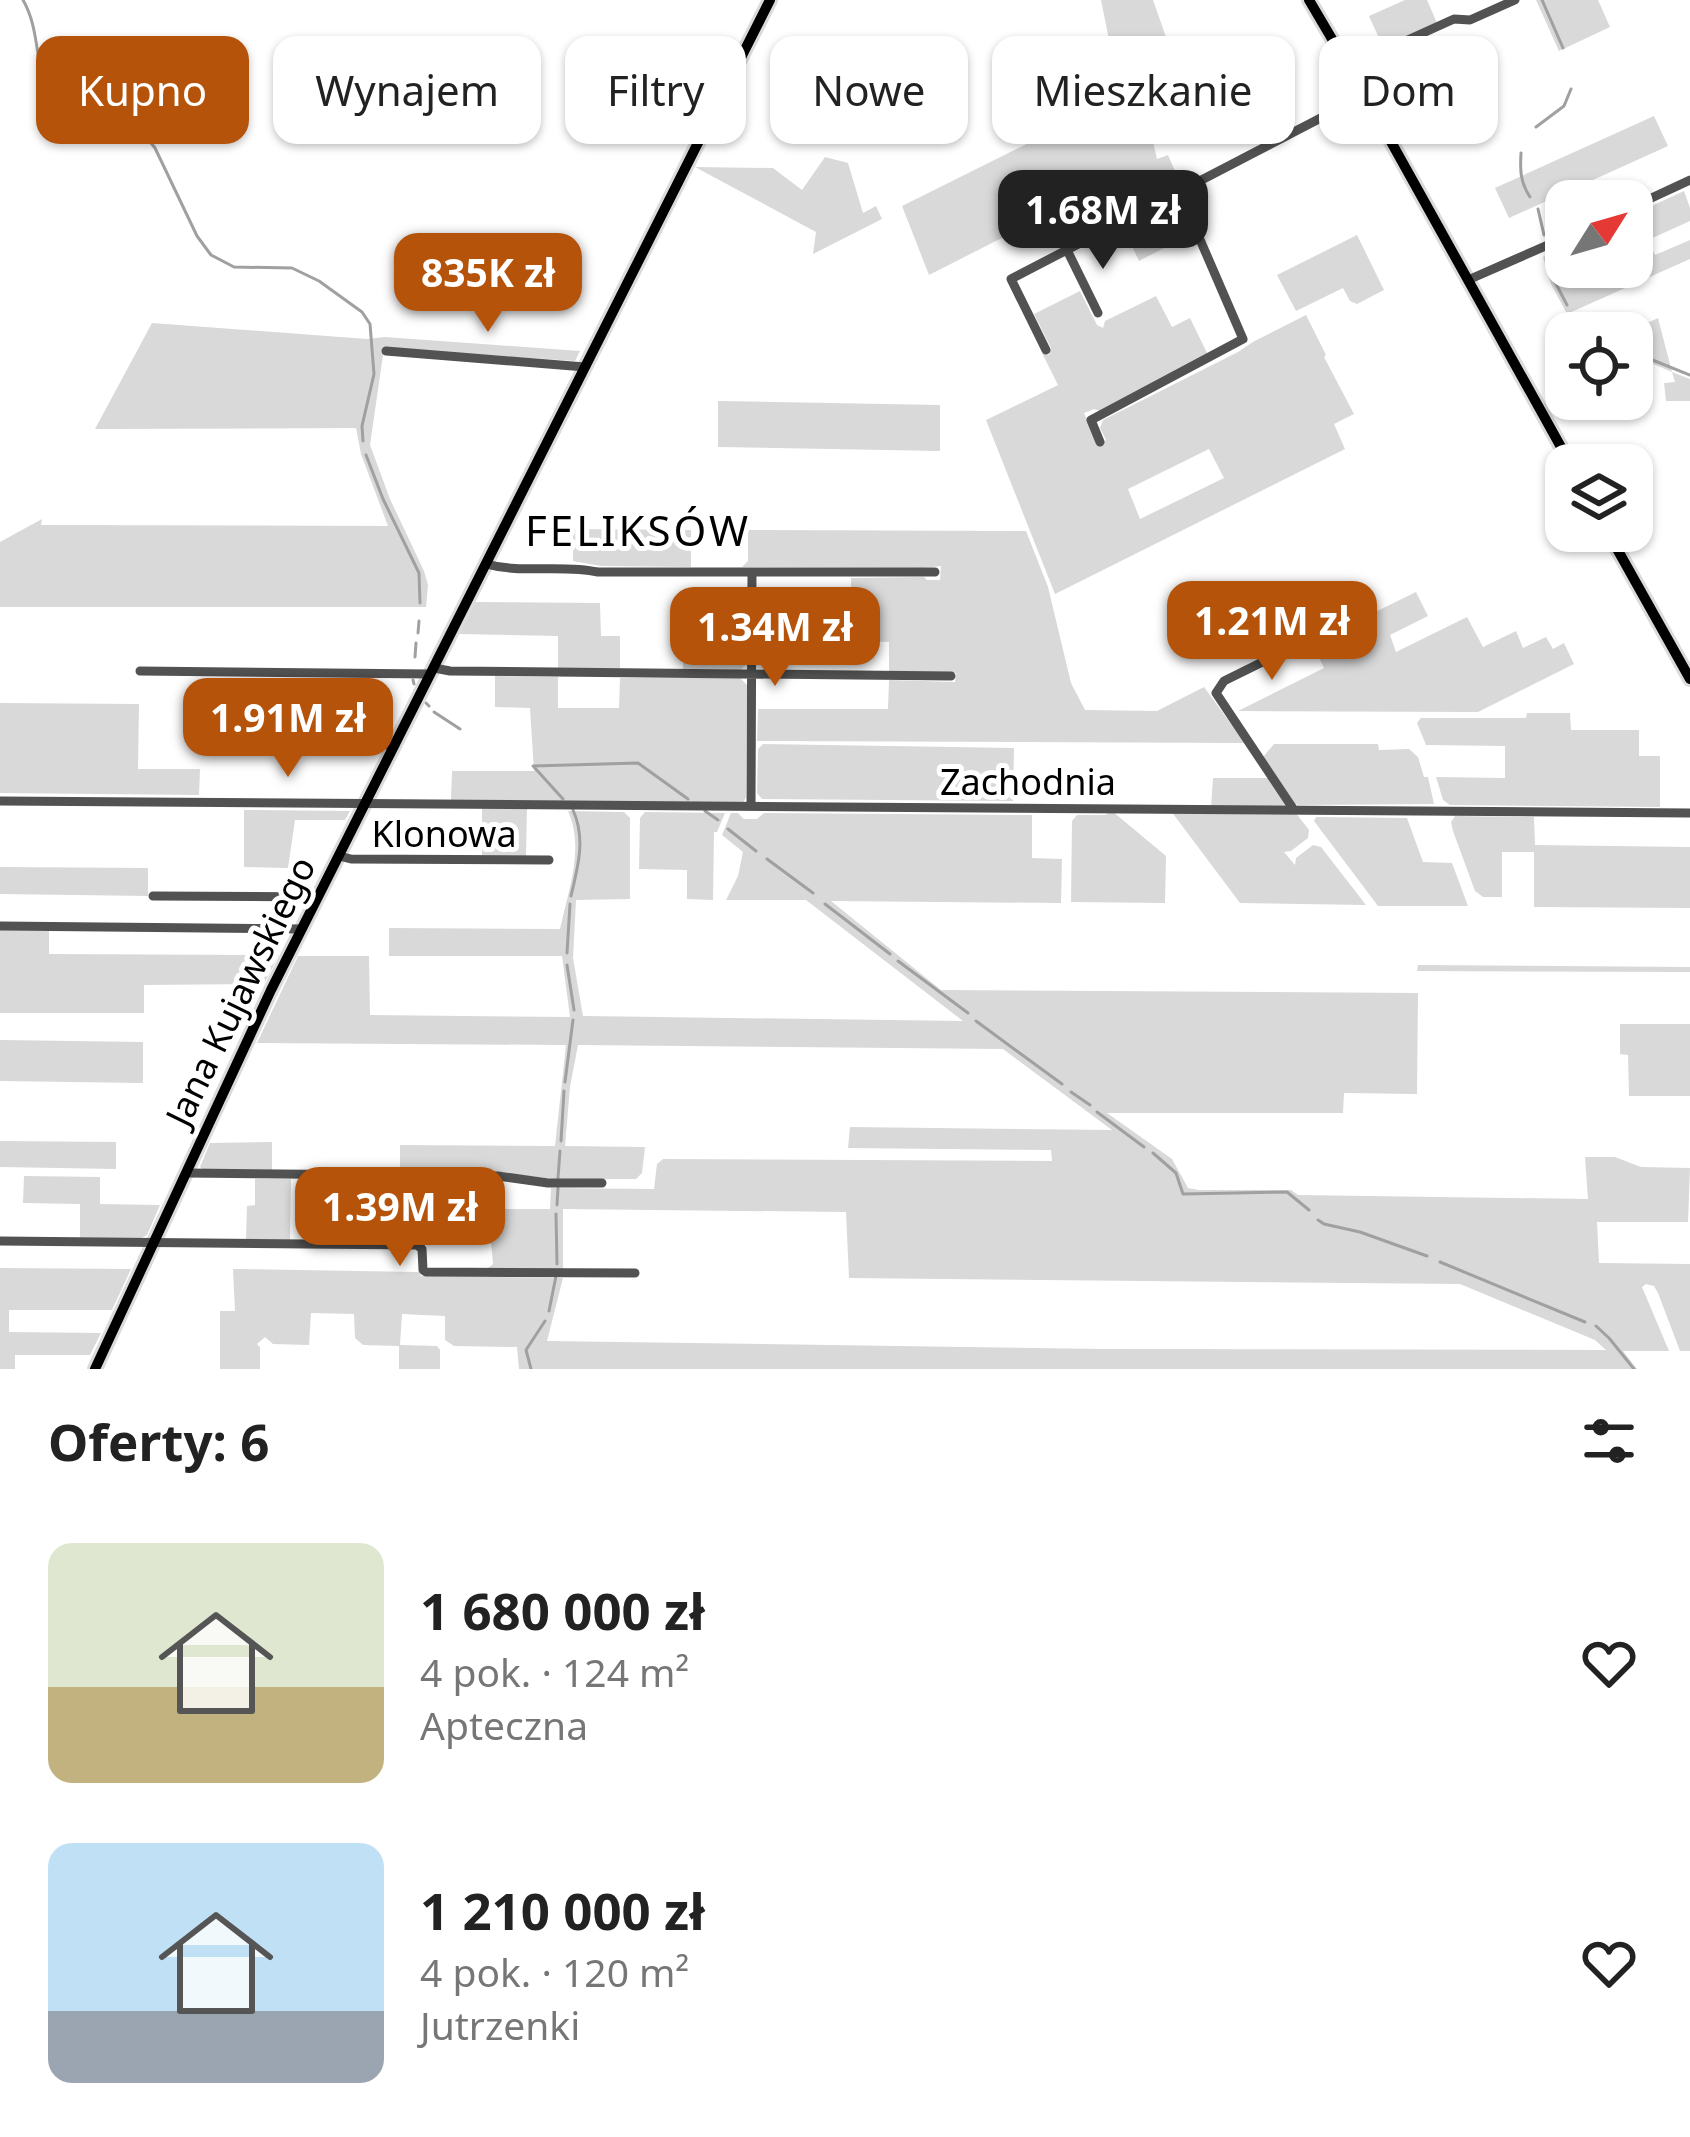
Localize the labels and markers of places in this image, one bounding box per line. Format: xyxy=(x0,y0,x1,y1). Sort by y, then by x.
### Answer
pin: 1.68M zł xyxy=(979,170,1227,272)
pin: 835K zł xyxy=(377,233,599,335)
pin: 1.21M zł xyxy=(1148,581,1396,683)
pin: 1.34M zł xyxy=(651,587,899,689)
pin: 1.91M zł xyxy=(164,678,412,780)
pin: 1.39M zł xyxy=(276,1167,524,1269)

